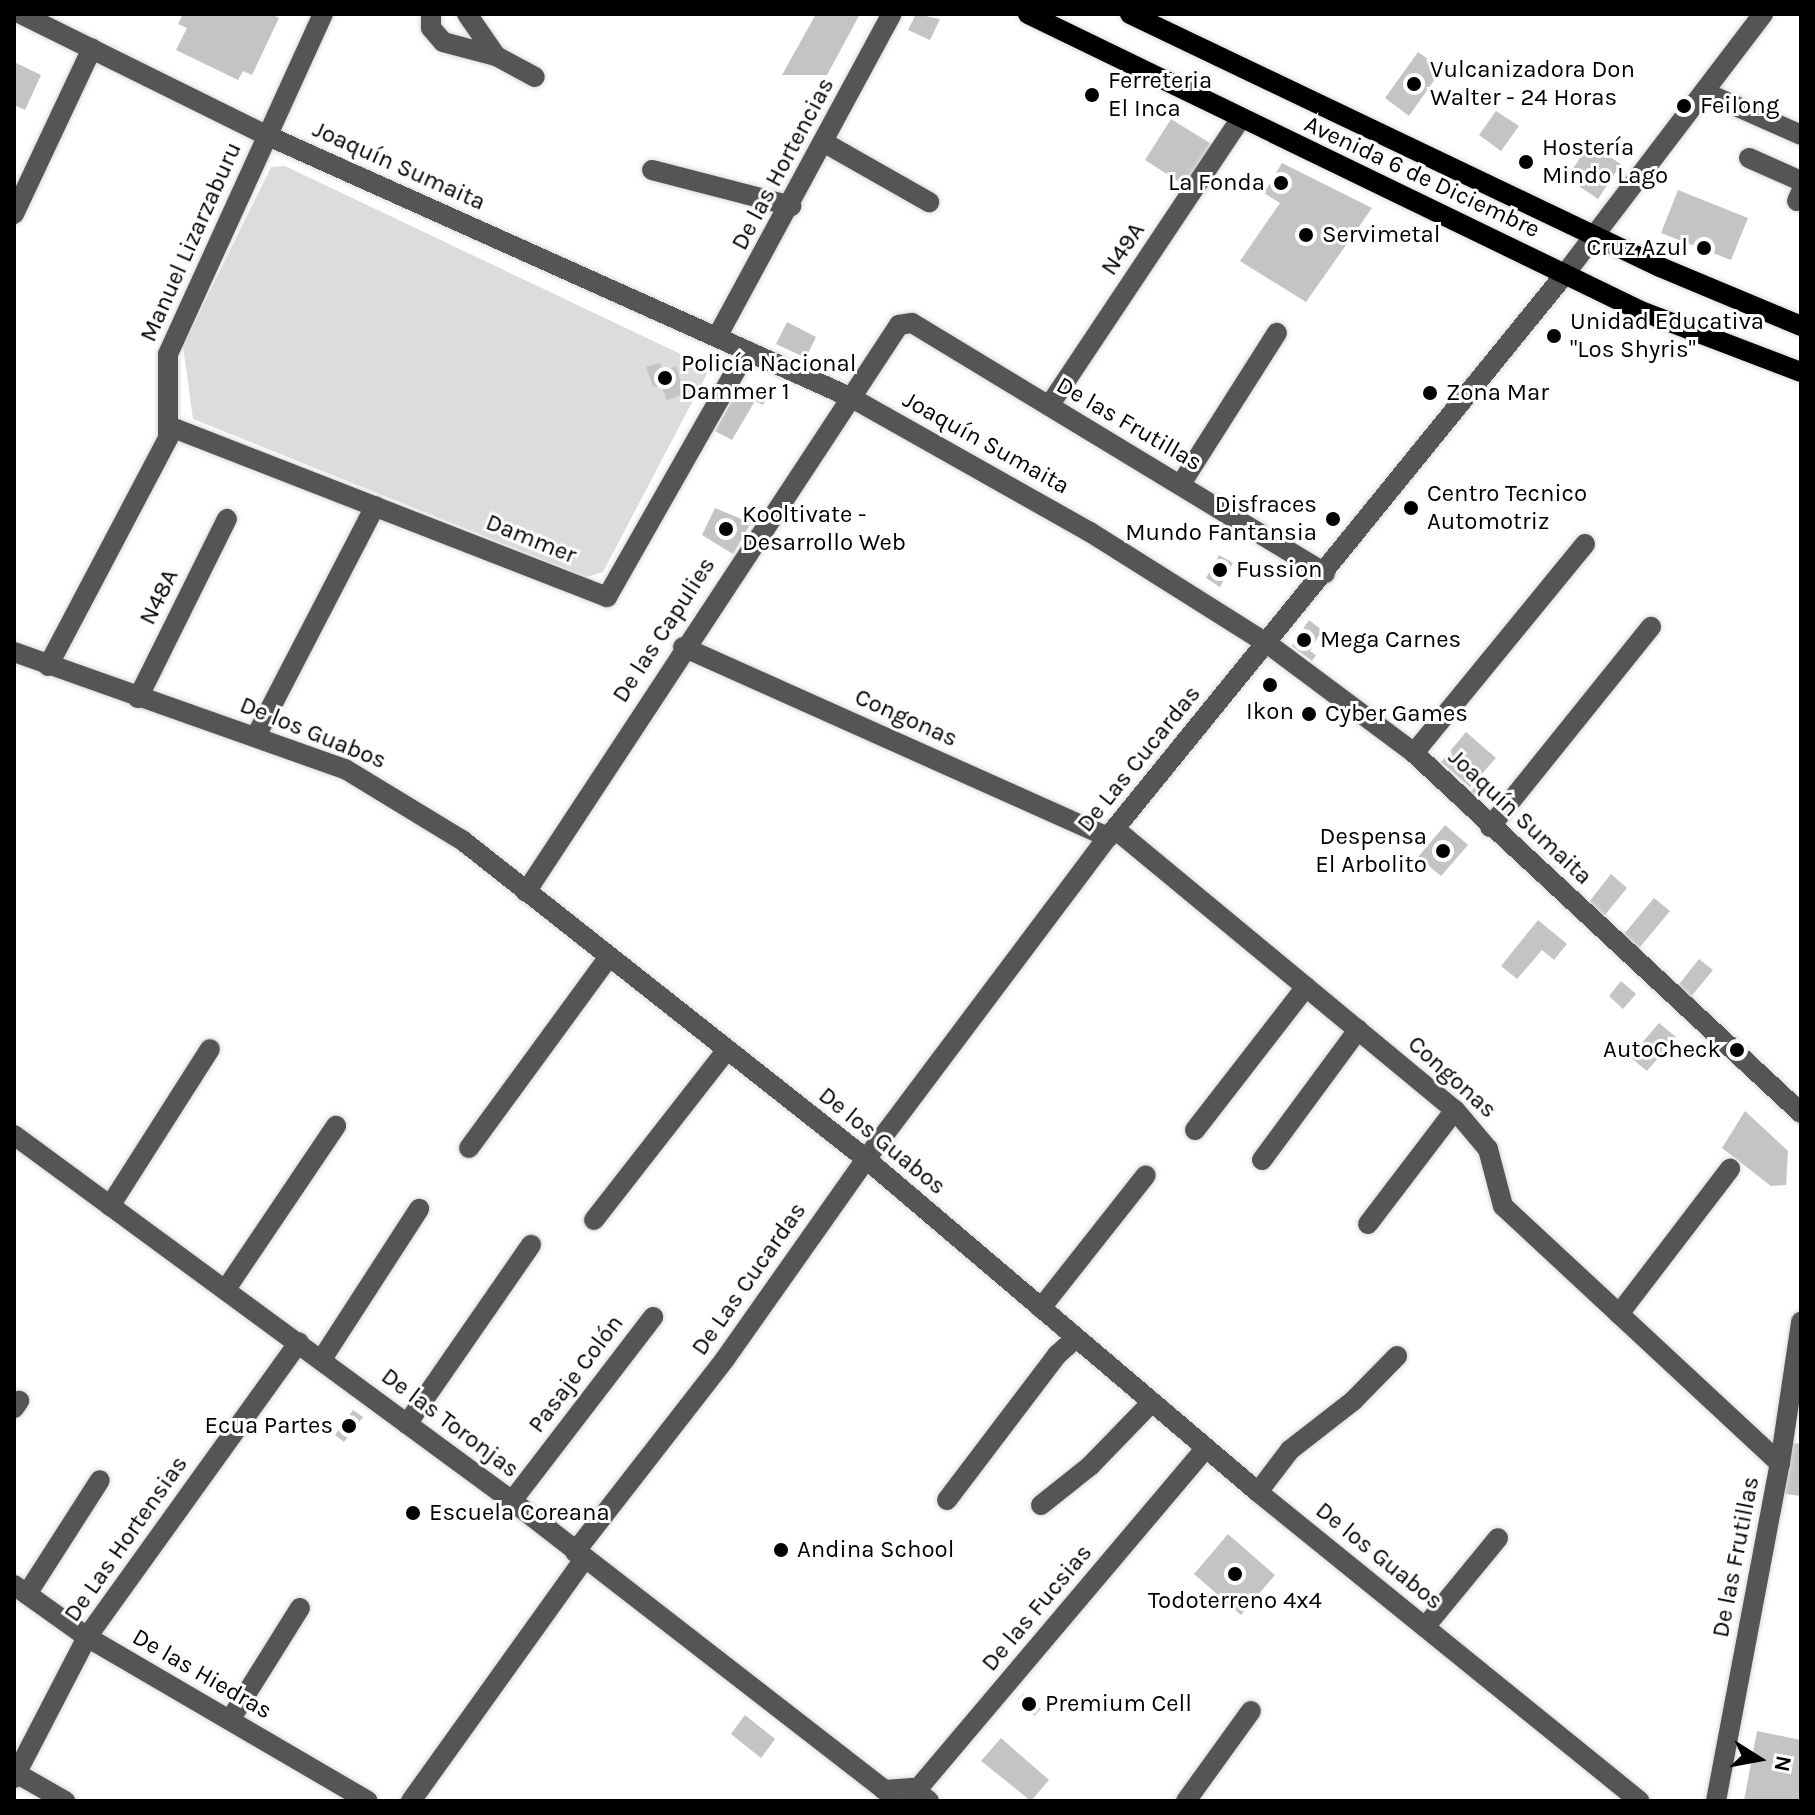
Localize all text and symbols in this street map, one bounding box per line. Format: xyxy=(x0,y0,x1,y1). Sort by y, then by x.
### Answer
place label: Vulcanizadora Don Walter - 24 Horas xyxy=(1430,56,1635,112)
place label: Ferreteria El Inca xyxy=(1108,67,1212,123)
street label: De las Hortencias xyxy=(725,73,841,255)
marker: Vulcanizadora Don Walter - 24 Horas xyxy=(1405,75,1423,93)
marker: Ferreteria El Inca xyxy=(1083,86,1101,104)
place label: Feilong xyxy=(1700,92,1779,120)
marker: Feilong xyxy=(1675,97,1693,115)
street label: Avenida 6 de Diciembre xyxy=(1300,110,1544,244)
street label: Joaquín Sumaita xyxy=(308,115,490,217)
place label: Hostería Mindo Lago xyxy=(1542,134,1668,190)
street label: Manuel Lizarzaburu xyxy=(134,138,248,346)
marker: Hostería Mindo Lago xyxy=(1517,153,1535,171)
place label: La Fonda xyxy=(1168,169,1265,197)
marker: La Fonda xyxy=(1272,174,1290,192)
street label: N49A xyxy=(1095,217,1151,281)
place label: Servimetal xyxy=(1322,221,1440,249)
marker: Servimetal xyxy=(1297,226,1315,244)
place label: Cruz Azul xyxy=(1587,234,1688,262)
marker: Cruz Azul xyxy=(1695,239,1713,257)
place label: Unidad Educativa "Los Shyris" xyxy=(1570,308,1764,364)
marker: Unidad Educativa "Los Shyris" xyxy=(1545,327,1563,345)
place label: Policía Nacional Dammer 1 xyxy=(681,350,856,406)
marker: Policía Nacional Dammer 1 xyxy=(656,369,674,387)
street label: De las Frutillas xyxy=(1051,371,1207,477)
place label: Zona Mar xyxy=(1446,379,1549,407)
marker: Zona Mar xyxy=(1421,384,1439,402)
street label: Joaquín Sumaita xyxy=(898,385,1074,501)
place label: Centro Tecnico Automotriz xyxy=(1427,480,1587,536)
place label: Disfraces Mundo Fantansia xyxy=(1125,491,1317,547)
marker: Centro Tecnico Automotriz xyxy=(1402,499,1420,517)
place label: Kooltivate - Desarrollo Web xyxy=(742,501,906,557)
street label: Dammer xyxy=(482,508,580,570)
marker: Disfraces Mundo Fantansia xyxy=(1324,510,1342,528)
marker: Kooltivate - Desarrollo Web xyxy=(717,520,735,538)
street label: De las Capulies xyxy=(606,552,722,708)
place label: Fussion xyxy=(1236,556,1323,584)
marker: Fussion xyxy=(1211,561,1229,579)
street label: N48A xyxy=(133,564,185,630)
place label: Mega Carnes xyxy=(1320,626,1461,654)
marker: Mega Carnes xyxy=(1295,631,1313,649)
marker: Ikon xyxy=(1261,676,1279,694)
street label: De Las Cucardas xyxy=(1071,680,1207,838)
street label: Congonas xyxy=(850,683,962,753)
street label: De los Guabos xyxy=(236,691,390,775)
place label: Ikon xyxy=(1246,698,1294,726)
place label: Cyber Games xyxy=(1325,700,1468,728)
marker: Cyber Games xyxy=(1300,705,1318,723)
street label: Joaquín Sumaita xyxy=(1442,743,1598,891)
place label: Despensa El Arbolito xyxy=(1315,823,1427,879)
marker: Despensa El Arbolito xyxy=(1434,842,1452,860)
street label: Congonas xyxy=(1402,1030,1502,1124)
place label: AutoCheck xyxy=(1603,1036,1721,1064)
marker: AutoCheck xyxy=(1728,1041,1746,1059)
street label: De los Guabos xyxy=(813,1081,951,1201)
street label: De Las Cucardas xyxy=(686,1197,812,1361)
street label: Pasaje Colón xyxy=(522,1309,630,1439)
street label: De las Toronjas xyxy=(375,1362,525,1484)
place label: Ecua Partes xyxy=(205,1412,333,1440)
marker: Ecua Partes xyxy=(340,1417,358,1435)
street label: De Las Hortensias xyxy=(58,1451,194,1627)
street label: De las Frutillas xyxy=(1706,1474,1766,1640)
street label: De los Guabos xyxy=(1310,1496,1448,1616)
place label: Escuela Coreana xyxy=(429,1499,610,1527)
marker: Escuela Coreana xyxy=(404,1504,422,1522)
place label: Andina School xyxy=(797,1536,954,1564)
street label: De las Fucsias xyxy=(976,1539,1098,1677)
marker: Andina School xyxy=(772,1541,790,1559)
marker: Todoterreno 4x4 xyxy=(1226,1565,1244,1583)
place label: Todoterreno 4x4 xyxy=(1148,1587,1322,1615)
street label: De las Hiedras xyxy=(127,1622,277,1726)
place label: Premium Cell xyxy=(1045,1690,1192,1718)
marker: Premium Cell xyxy=(1020,1695,1038,1713)
north arrow xyxy=(1719,1719,1799,1799)
text: N xyxy=(1768,1753,1797,1774)

